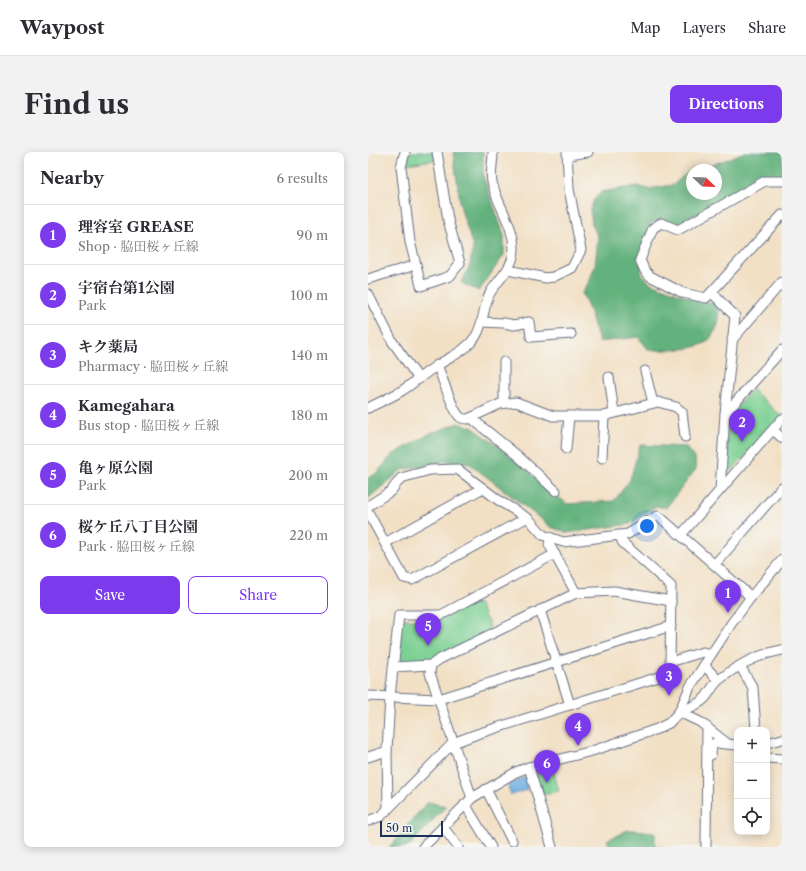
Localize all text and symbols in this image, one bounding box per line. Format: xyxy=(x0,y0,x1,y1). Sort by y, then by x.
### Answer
text: Waypost xyxy=(20,16,104,39)
text: Map xyxy=(630,19,660,37)
text: Layers xyxy=(682,19,726,37)
text: Share xyxy=(748,19,786,37)
button: Directions xyxy=(670,85,782,123)
text: Find us xyxy=(24,87,129,121)
north arrow xyxy=(686,164,722,200)
text: Nearby xyxy=(40,168,104,188)
text: 6 results xyxy=(277,170,328,186)
text: 理容室 GREASE xyxy=(78,217,194,236)
text: 1 xyxy=(50,227,56,243)
text: 90 m xyxy=(297,227,328,243)
text: Shop · 脇田桜ヶ丘線 xyxy=(78,238,199,254)
text: 宇宿台第1公園 xyxy=(78,278,175,297)
text: 2 xyxy=(49,287,57,303)
text: 100 m xyxy=(290,287,328,303)
text: Park xyxy=(78,297,106,313)
text: キク薬局 xyxy=(78,337,138,356)
text: 3 xyxy=(49,347,57,363)
text: 140 m xyxy=(291,347,328,363)
text: Pharmacy · 脇田桜ヶ丘線 xyxy=(78,358,228,374)
text: Kamegahara xyxy=(78,396,175,415)
text: 4 xyxy=(49,407,57,423)
text: 180 m xyxy=(291,407,328,423)
pin: 2 xyxy=(729,409,755,442)
text: Bus stop · 脇田桜ヶ丘線 xyxy=(78,417,219,433)
text: 亀ヶ原公園 xyxy=(78,458,153,477)
text: 5 xyxy=(49,467,57,483)
text: 200 m xyxy=(288,467,328,483)
text: Park xyxy=(78,477,106,493)
your location xyxy=(637,516,657,536)
text: 桜ケ丘八丁目公園 xyxy=(78,517,198,536)
text: 6 xyxy=(49,527,57,543)
text: 220 m xyxy=(289,527,328,543)
text: Park · 脇田桜ヶ丘線 xyxy=(78,538,195,554)
button: Save xyxy=(40,576,180,614)
button: Share xyxy=(188,576,328,614)
pin: 1 xyxy=(715,580,741,613)
pin: 5 xyxy=(415,613,441,646)
pin: 3 xyxy=(656,663,682,696)
pin: 4 xyxy=(565,713,591,746)
map controls xyxy=(734,727,770,835)
button: + xyxy=(734,727,770,763)
pin: 6 xyxy=(534,750,560,783)
button: − xyxy=(734,763,770,799)
button: locate xyxy=(734,799,770,835)
scale bar xyxy=(380,819,443,838)
text: 50 m xyxy=(386,821,412,835)

